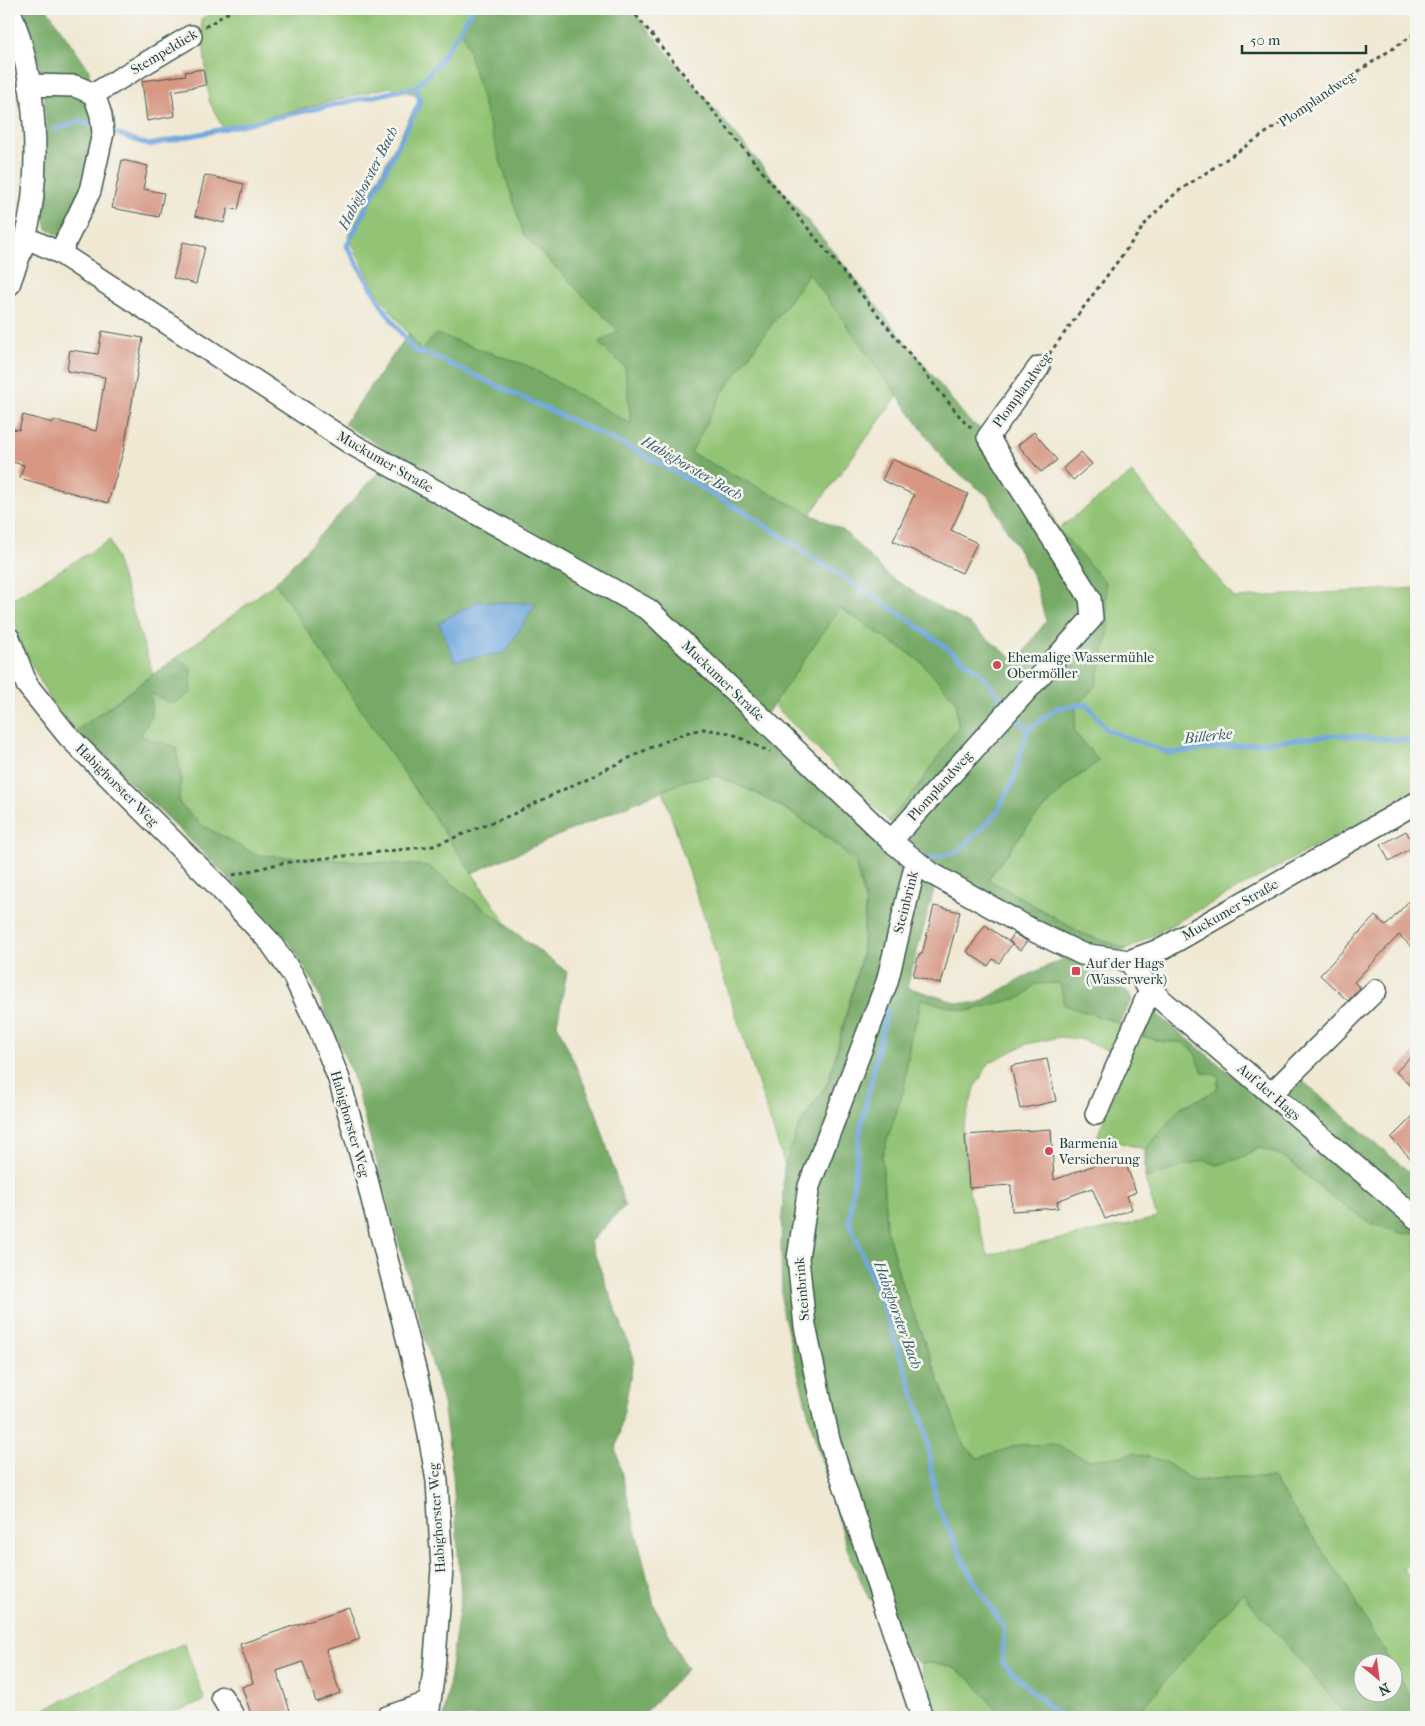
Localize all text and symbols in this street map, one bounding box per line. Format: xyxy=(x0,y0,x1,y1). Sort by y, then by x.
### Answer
scale bar xyxy=(1242,22,1366,54)
street label: Stempeldiek xyxy=(128,25,201,79)
text: 50 m xyxy=(1250,31,1281,49)
street label: Plomplandweg xyxy=(1275,67,1359,131)
water label: Habighorster Bach xyxy=(334,123,402,233)
street label: Plomplandweg xyxy=(989,349,1055,431)
street label: Muckumer Straße xyxy=(334,428,436,497)
water label: Habighorster Bach xyxy=(638,431,746,504)
street label: Muckumer Straße xyxy=(678,637,768,725)
place label: Ehemalige Wassermühle Obermöller xyxy=(1007,649,1154,682)
marker: Ehemalige Wassermühle Obermöller xyxy=(991,659,1003,671)
water label: Billerke xyxy=(1182,724,1234,748)
street label: Habighorster Weg xyxy=(72,740,162,830)
street label: Plomplandweg xyxy=(904,747,976,825)
street label: Steinbrink xyxy=(890,868,922,935)
street label: Muckumer Straße xyxy=(1179,875,1281,944)
place label: Auf der Hags (Wasserwerk) xyxy=(1085,955,1167,988)
marker: Auf der Hags (Wasserwerk) xyxy=(1070,965,1082,977)
street label: Auf der Hags xyxy=(1233,1059,1304,1124)
street label: Habighorster Weg xyxy=(327,1069,374,1180)
place label: Barmenia Versicherung xyxy=(1058,1135,1140,1168)
marker: Barmenia Versicherung xyxy=(1043,1145,1055,1157)
street label: Steinbrink xyxy=(791,1256,813,1322)
water label: Habighorster Bach xyxy=(870,1258,926,1372)
street label: Habighorster Weg xyxy=(425,1462,449,1574)
north arrow xyxy=(1352,1654,1402,1704)
text: N xyxy=(1375,1679,1393,1699)

